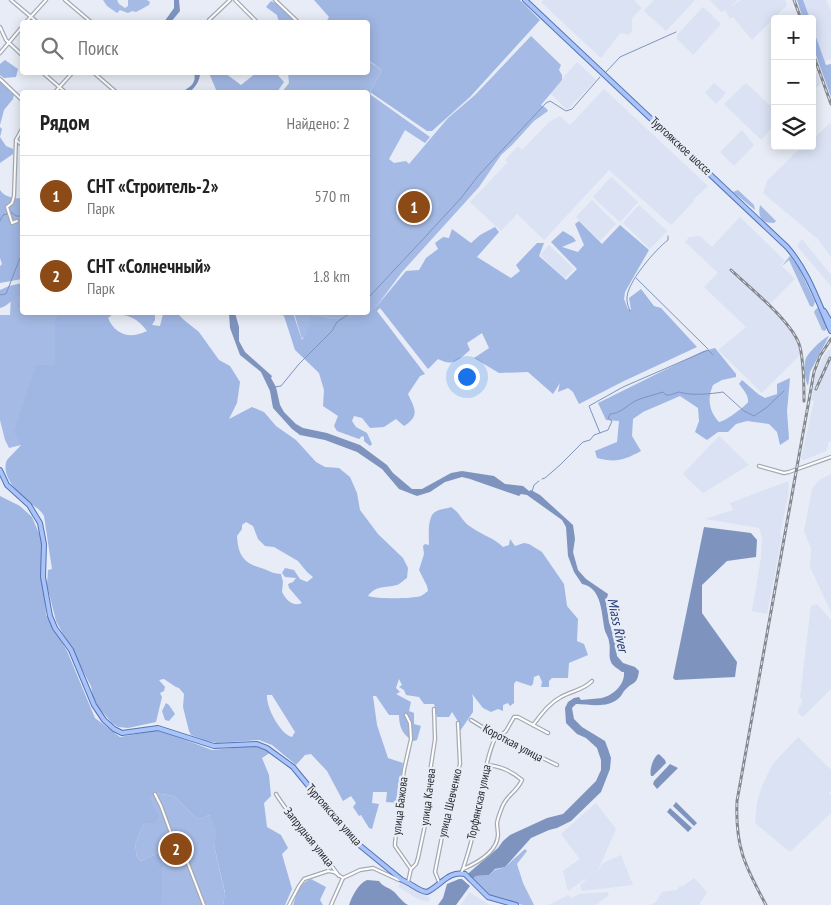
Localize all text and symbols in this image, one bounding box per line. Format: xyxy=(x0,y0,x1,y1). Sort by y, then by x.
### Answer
map controls xyxy=(771,15,816,150)
button: + xyxy=(771,15,816,60)
search box xyxy=(20,20,370,75)
icon: search xyxy=(38,34,66,62)
text: Поиск xyxy=(78,36,119,60)
button: − xyxy=(771,60,816,105)
button: layers xyxy=(771,105,816,150)
text: Рядом xyxy=(40,109,90,136)
text: Найдено: 2 xyxy=(287,113,350,133)
street label: Тургоякское шоссе xyxy=(647,113,715,178)
text: СНТ «Строитель-2» xyxy=(87,174,218,198)
text: 1 xyxy=(52,186,60,206)
text: 570 m xyxy=(315,186,350,206)
pin: 1 xyxy=(398,188,430,226)
text: Парк xyxy=(87,198,115,218)
text: СНТ «Солнечный» xyxy=(87,254,211,278)
text: 2 xyxy=(52,266,60,286)
text: 1.8 km xyxy=(313,266,350,286)
text: Парк xyxy=(87,278,115,298)
your location xyxy=(454,364,480,390)
water label: Miass River xyxy=(604,596,633,656)
street label: Короткая улица xyxy=(481,720,546,765)
street label: Торфянская улица xyxy=(463,763,494,841)
street label: улица Качева xyxy=(417,767,438,826)
street label: улица Шевченко xyxy=(434,767,465,839)
street label: улица Бажова xyxy=(388,776,411,836)
street label: Тургоякская улица xyxy=(303,781,365,849)
street label: Запрудная улица xyxy=(281,804,338,869)
pin: 2 xyxy=(160,830,192,868)

